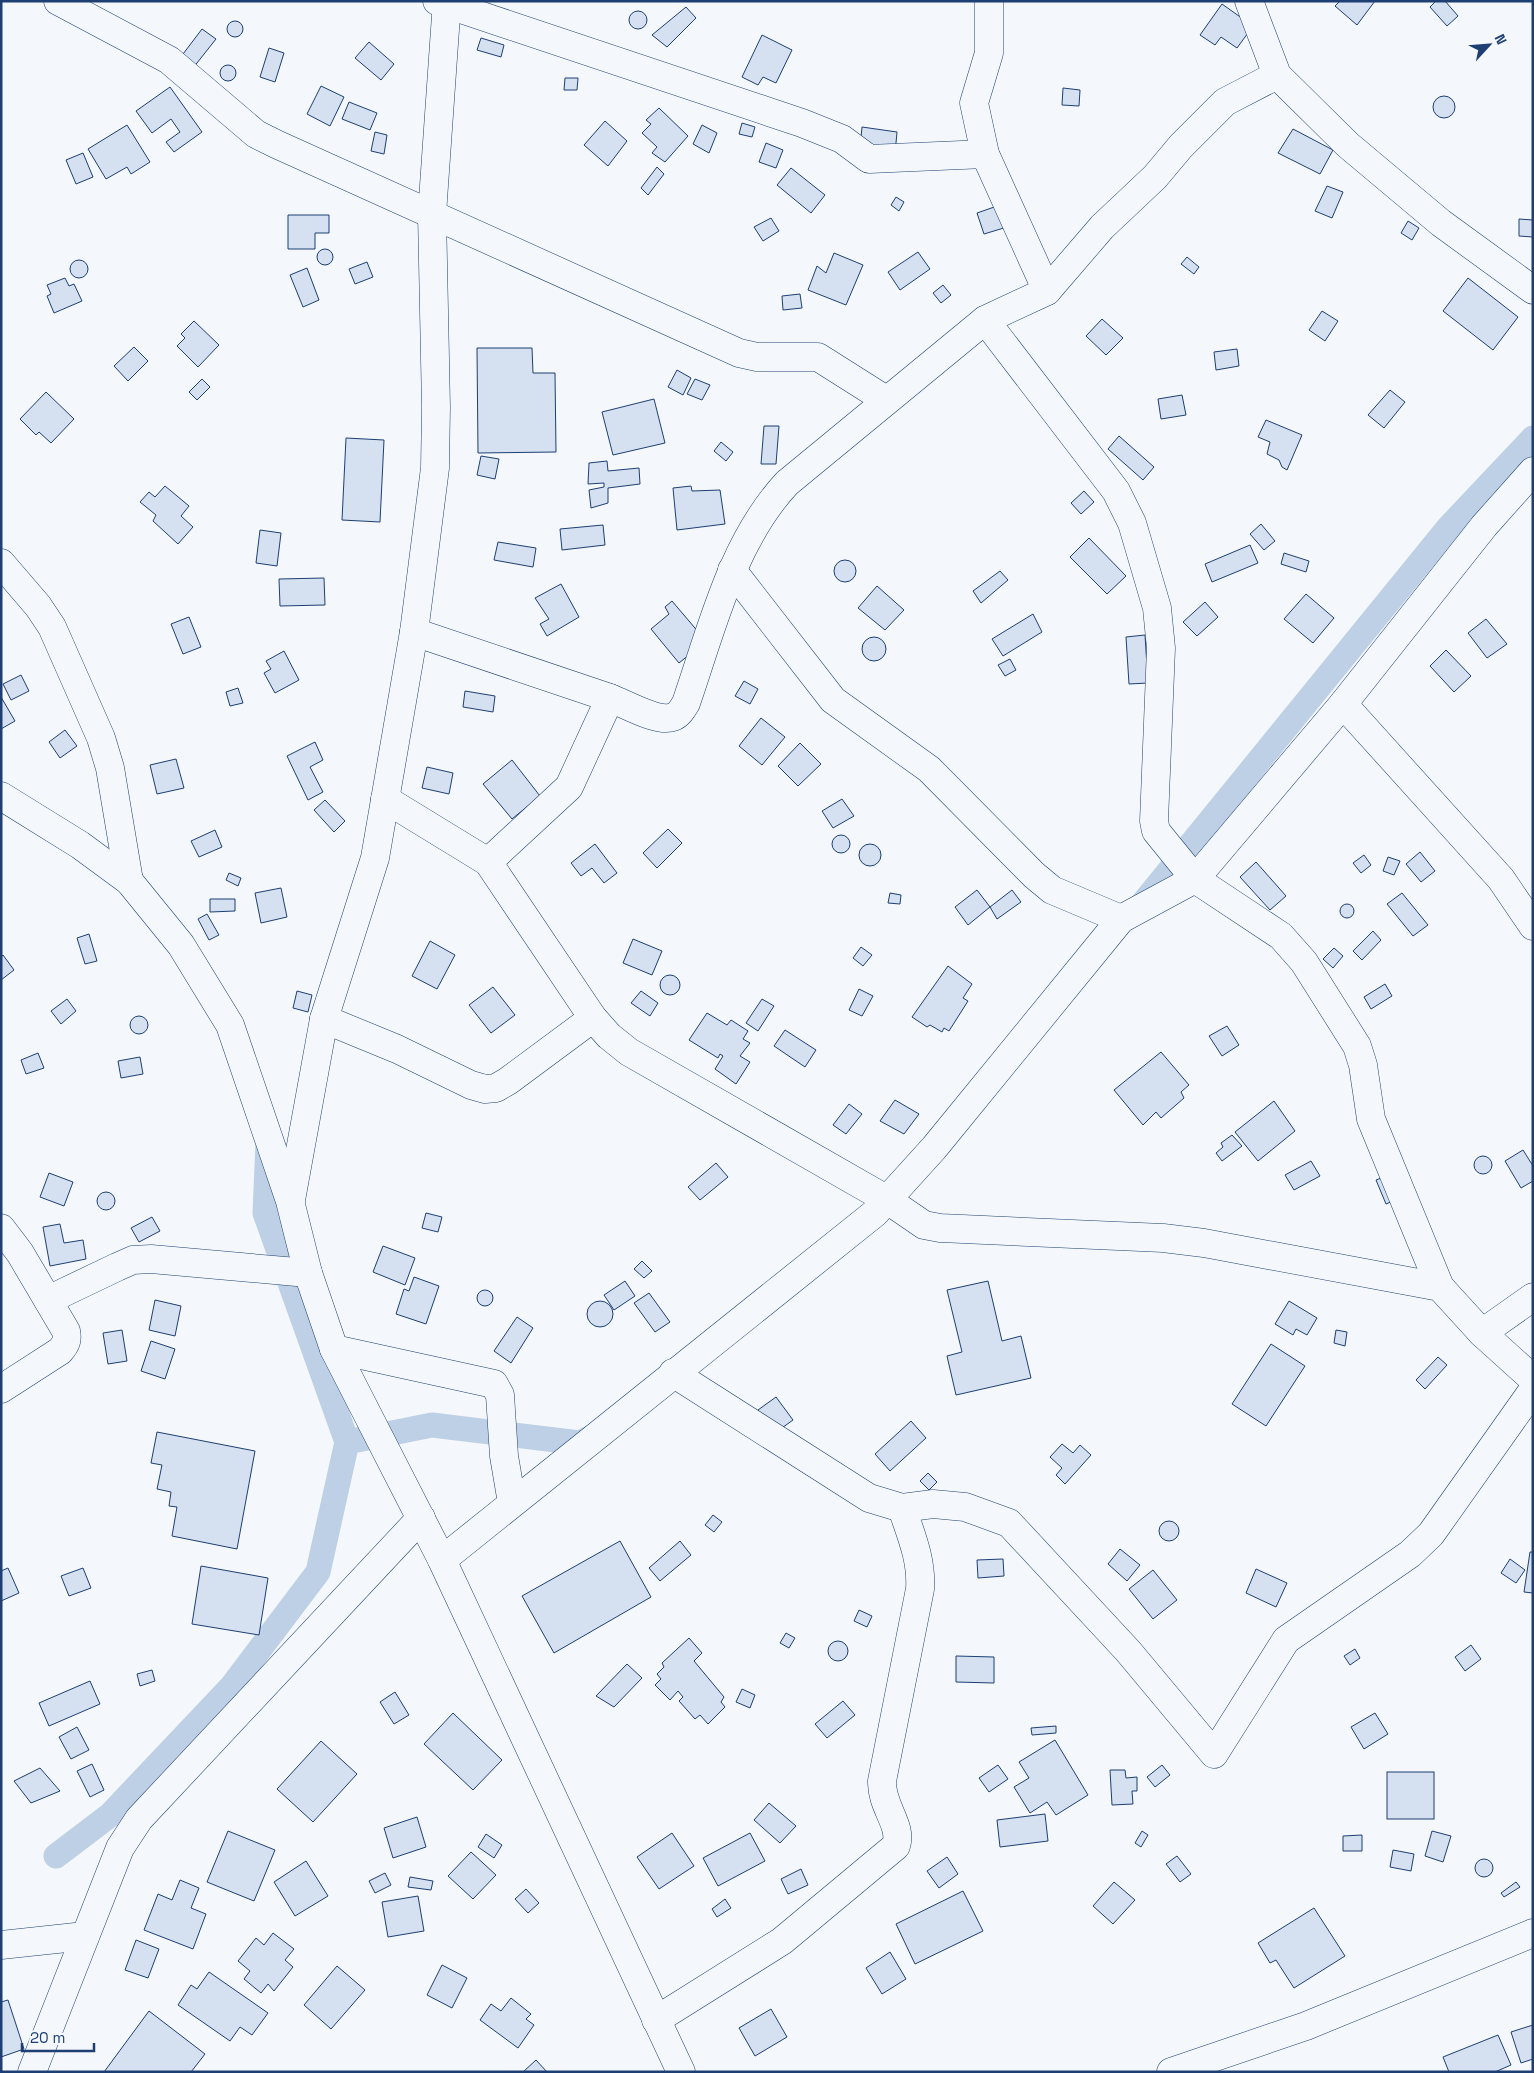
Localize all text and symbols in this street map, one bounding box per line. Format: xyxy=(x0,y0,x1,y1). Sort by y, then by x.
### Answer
north arrow xyxy=(1464,20,1514,70)
text: N xyxy=(1491,31,1511,47)
scale bar xyxy=(22,2020,95,2052)
text: 20 m xyxy=(30,2028,65,2047)

